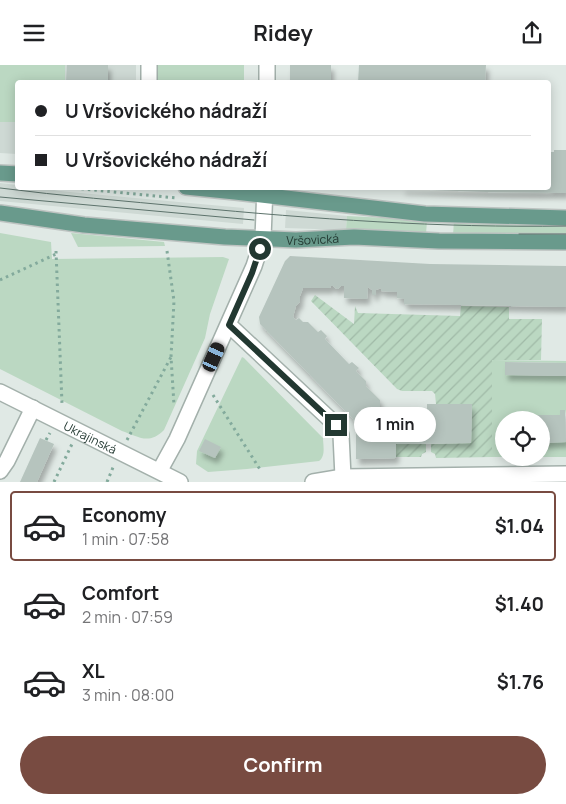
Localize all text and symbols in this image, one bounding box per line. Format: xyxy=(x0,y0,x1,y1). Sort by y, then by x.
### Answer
text: Ridey xyxy=(253,18,313,48)
icon: menu xyxy=(20,19,48,47)
icon: share xyxy=(518,19,546,47)
text: U Vršovického nádraží xyxy=(65,98,267,124)
text: U Vršovického nádraží xyxy=(65,147,267,173)
street label: Vršovická xyxy=(286,229,339,249)
route start xyxy=(249,238,271,260)
car xyxy=(201,340,226,374)
callout: 1 min xyxy=(354,407,436,443)
map controls xyxy=(495,411,550,466)
button: locate xyxy=(495,411,550,466)
text: 1 min xyxy=(375,413,415,435)
route end xyxy=(325,414,347,436)
street label: Ukrajinská xyxy=(61,417,120,458)
text: Economy xyxy=(82,502,166,528)
icon: car xyxy=(22,504,67,549)
text: $1.04 xyxy=(495,513,544,539)
text: 1 min · 07:58 xyxy=(82,528,169,550)
text: Comfort xyxy=(82,580,159,606)
icon: car xyxy=(22,582,67,627)
text: $1.40 xyxy=(495,591,544,617)
text: 2 min · 07:59 xyxy=(82,606,173,628)
text: XL xyxy=(82,658,105,684)
icon: car xyxy=(22,660,67,705)
text: $1.76 xyxy=(497,669,544,695)
text: 3 min · 08:00 xyxy=(82,684,174,706)
button: Confirm xyxy=(20,736,546,794)

